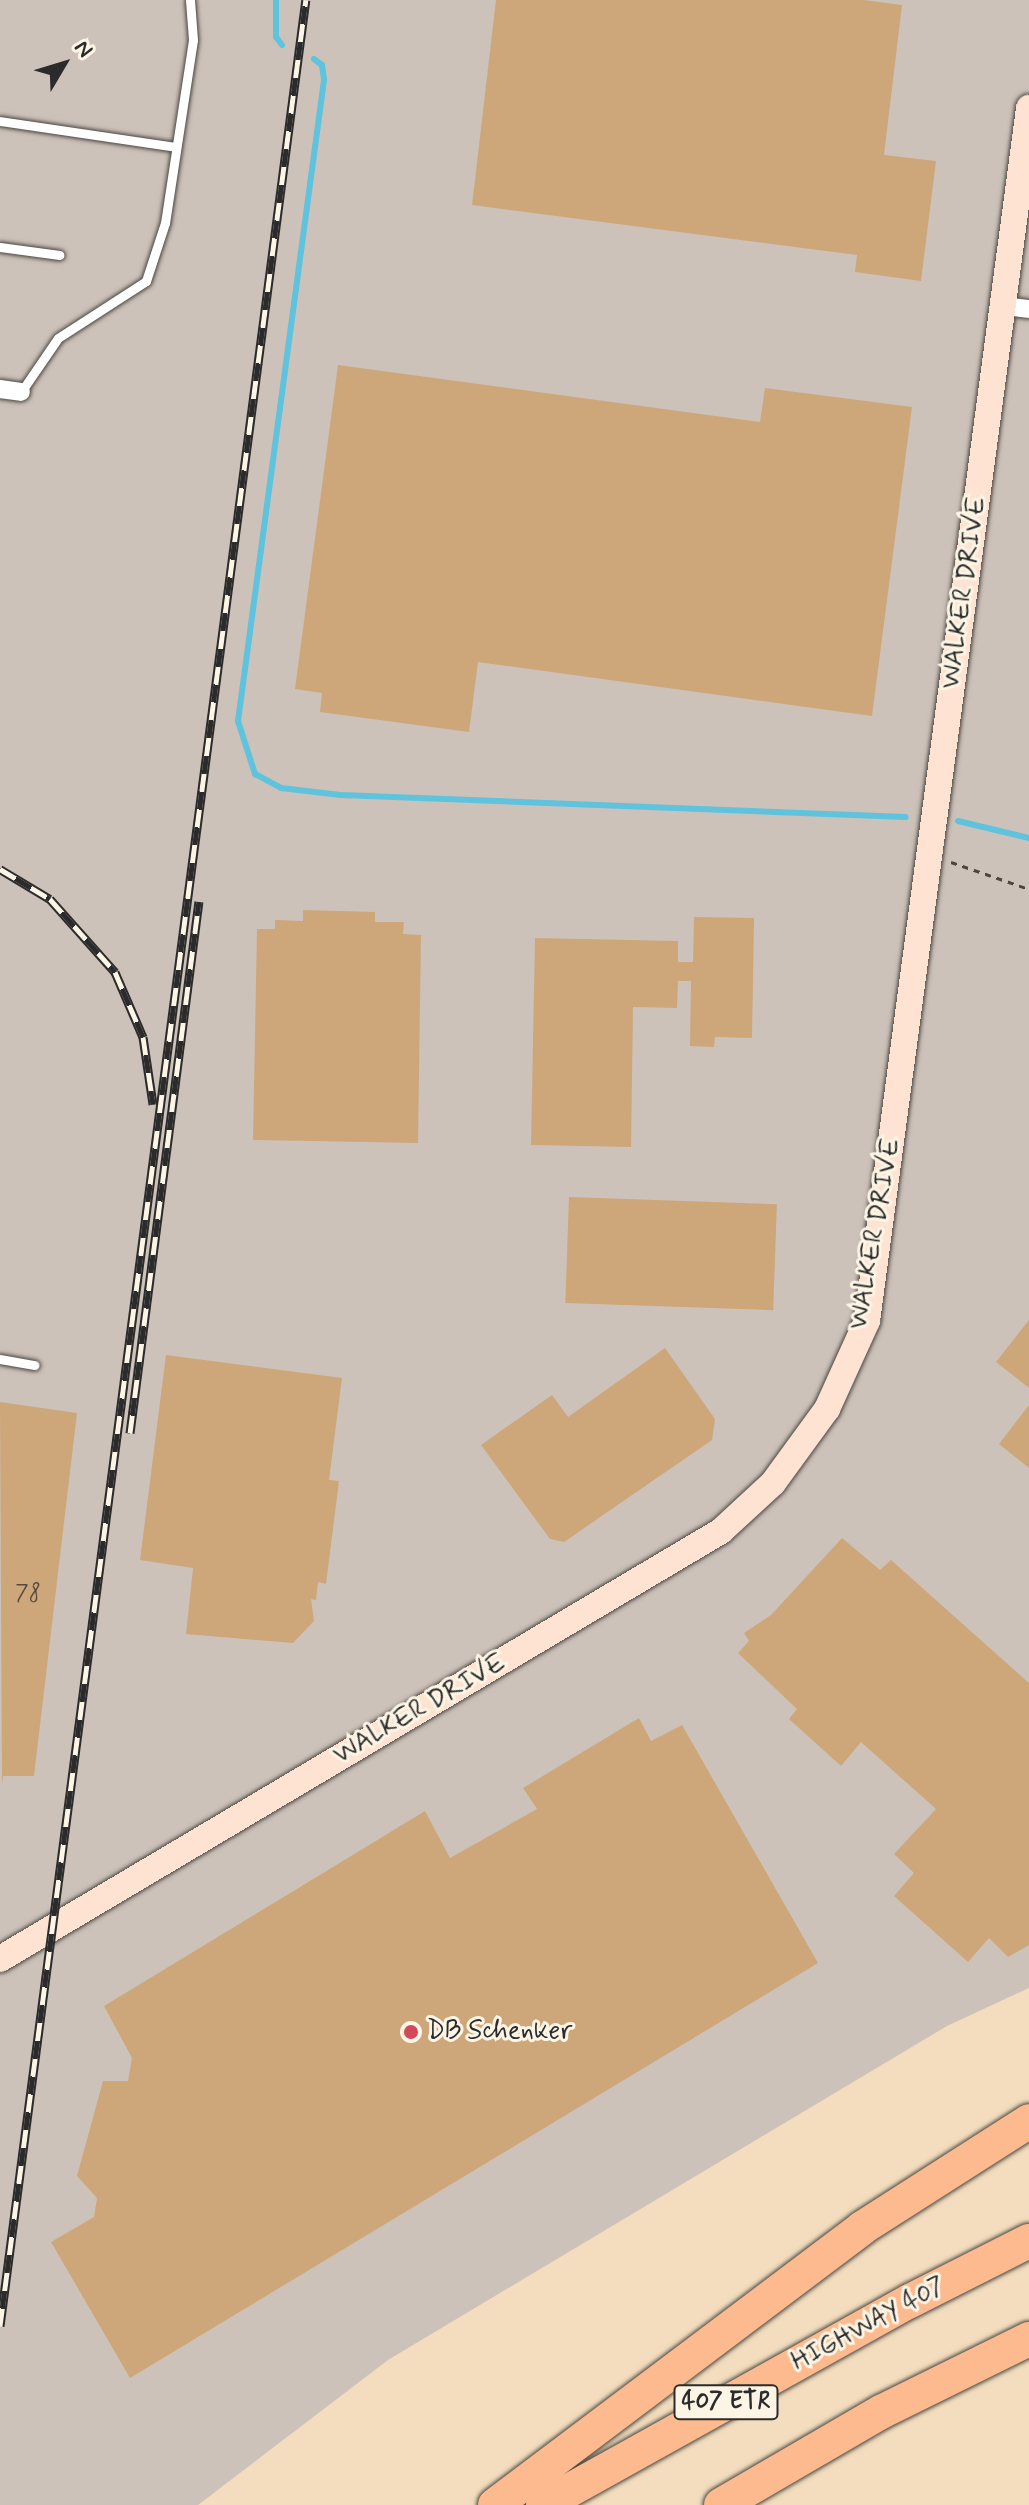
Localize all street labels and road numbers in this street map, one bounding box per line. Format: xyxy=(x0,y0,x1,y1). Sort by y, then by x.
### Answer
street label: WALKER DRIVE xyxy=(936,495,994,691)
street label: WALKER DRIVE xyxy=(844,1136,908,1332)
street label: WALKER DRIVE xyxy=(328,1648,512,1772)
street label: HIGHWAY 407 xyxy=(787,2271,951,2379)
road number: 407 ETR xyxy=(672,2382,780,2422)

